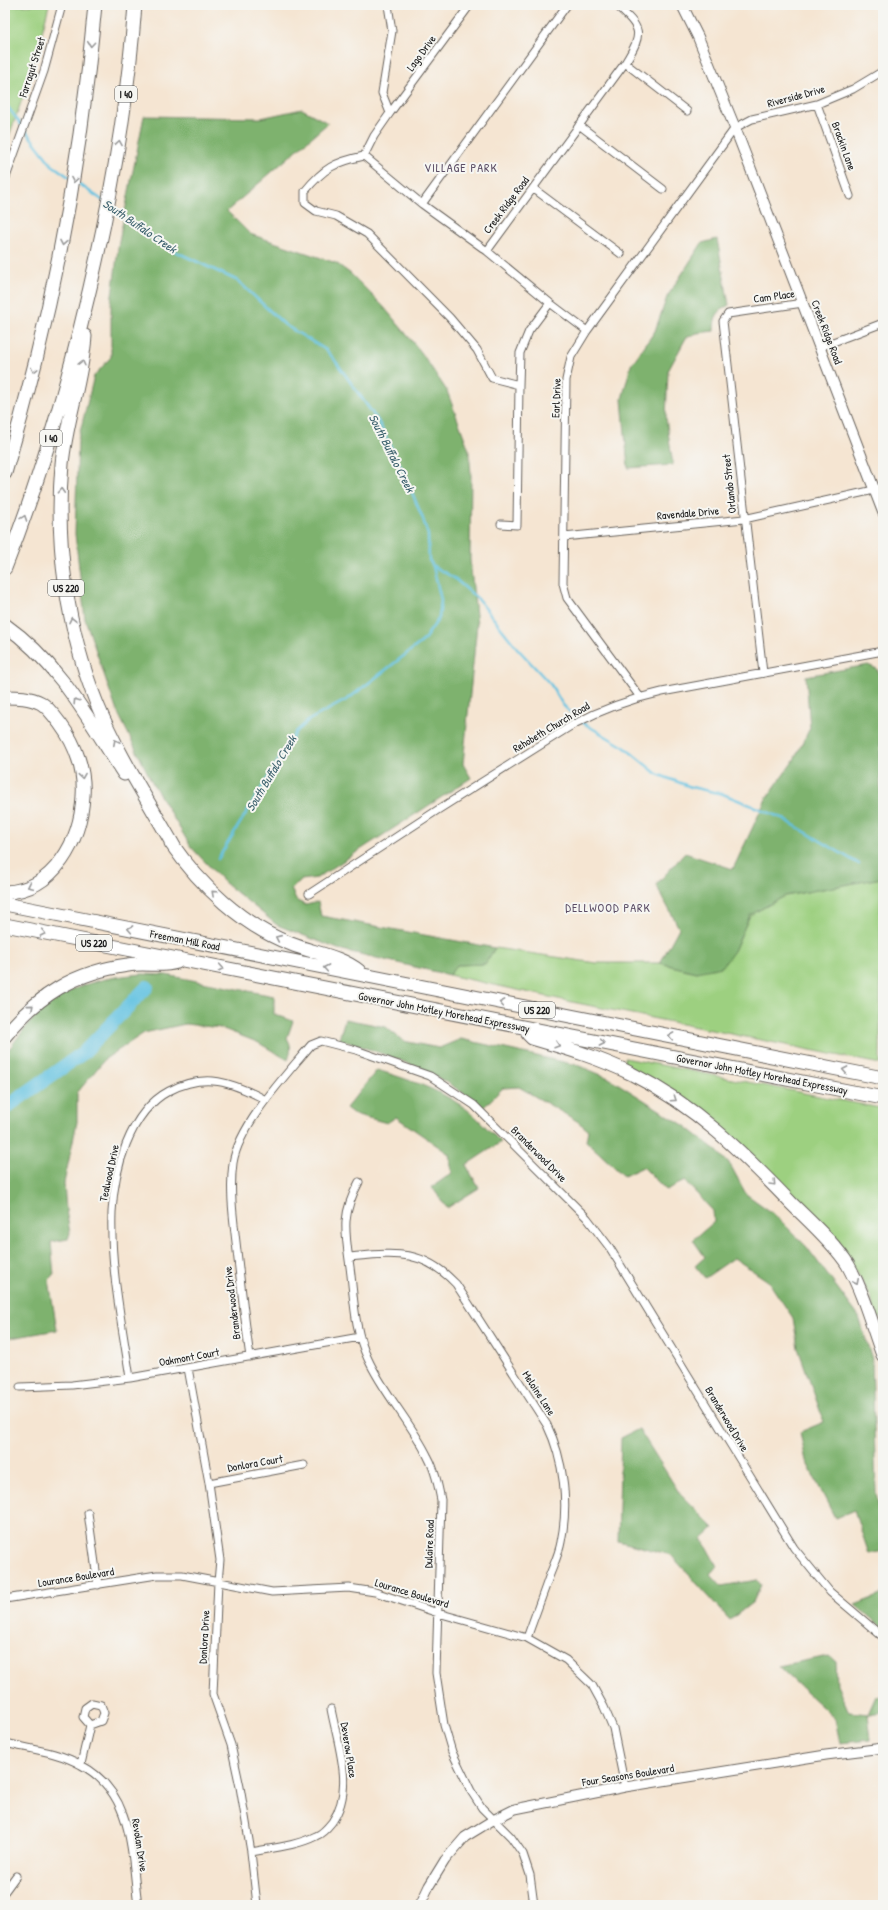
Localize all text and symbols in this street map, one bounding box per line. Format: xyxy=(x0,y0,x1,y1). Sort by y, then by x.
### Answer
street label: Lago Drive xyxy=(403,32,439,74)
street label: Farragut Street xyxy=(15,35,48,100)
one-way arrow xyxy=(87,41,96,47)
street label: Riverside Drive xyxy=(766,81,827,110)
road number: I 40 xyxy=(115,86,137,102)
street label: Brackin Lane xyxy=(829,120,859,173)
one-way arrow xyxy=(114,140,123,146)
district label: VILLAGE PARK xyxy=(424,159,498,176)
street label: Creek Ridge Road xyxy=(480,173,532,236)
one-way arrow xyxy=(70,177,79,183)
water label: South Buffalo Creek xyxy=(100,195,181,258)
one-way arrow xyxy=(59,240,67,246)
street label: Cam Place xyxy=(752,286,796,306)
street label: Creek Ridge Road xyxy=(808,298,846,367)
one-way arrow xyxy=(77,360,86,367)
one-way arrow xyxy=(30,366,39,373)
street label: Earl Drive xyxy=(548,377,564,418)
water label: South Buffalo Creek xyxy=(365,411,419,496)
road number: I 40 xyxy=(40,430,62,446)
street label: Orlando Street xyxy=(719,454,739,514)
one-way arrow xyxy=(56,488,65,494)
street label: Ravendale Drive xyxy=(656,503,720,523)
one-way arrow xyxy=(19,515,27,522)
road number: US 220 xyxy=(48,580,84,596)
one-way arrow xyxy=(69,617,77,624)
one-way arrow xyxy=(74,698,81,705)
street label: Rehobeth Church Road xyxy=(510,698,592,755)
water label: South Buffalo Creek xyxy=(242,731,301,814)
one-way arrow xyxy=(113,739,121,746)
one-way arrow xyxy=(77,773,86,780)
one-way arrow xyxy=(27,881,34,889)
one-way arrow xyxy=(212,891,219,898)
district label: DELLWOOD PARK xyxy=(565,899,651,916)
one-way arrow xyxy=(127,925,133,933)
street label: Freeman Mill Road xyxy=(148,926,222,954)
one-way arrow xyxy=(40,928,46,936)
road number: US 220 xyxy=(76,935,112,951)
one-way arrow xyxy=(274,935,281,943)
one-way arrow xyxy=(218,963,225,972)
one-way arrow xyxy=(323,964,329,972)
street label: Governor John Motley Morehead Expressway xyxy=(357,989,531,1036)
one-way arrow xyxy=(499,1000,505,1008)
road number: US 220 xyxy=(519,1002,555,1018)
one-way arrow xyxy=(26,1005,34,1012)
one-way arrow xyxy=(668,1032,674,1041)
one-way arrow xyxy=(599,1038,605,1047)
one-way arrow xyxy=(553,1040,560,1049)
street label: Governor John Motley Morehead Expressway xyxy=(675,1051,849,1098)
one-way arrow xyxy=(842,1067,848,1075)
one-way arrow xyxy=(670,1094,677,1102)
street label: Branderwood Drive xyxy=(508,1123,570,1185)
street label: Tealwood Drive xyxy=(96,1142,122,1203)
one-way arrow xyxy=(768,1178,776,1186)
street label: Branderwood Drive xyxy=(220,1265,243,1340)
one-way arrow xyxy=(851,1278,859,1285)
street label: Oakmont Court xyxy=(158,1345,220,1369)
street label: Meloine Lane xyxy=(519,1368,559,1418)
street label: Branderwood Drive xyxy=(702,1384,752,1455)
street label: Donlora Court xyxy=(226,1451,284,1475)
street label: Dulaire Road xyxy=(421,1519,437,1568)
street label: Lourance Boulevard xyxy=(37,1564,116,1590)
street label: Lourance Boulevard xyxy=(373,1575,451,1611)
street label: Donlora Drive xyxy=(196,1609,212,1664)
street label: Deverow Place xyxy=(338,1721,360,1779)
street label: Four Seasons Boulevard xyxy=(580,1761,676,1789)
street label: Revolan Drive xyxy=(129,1817,151,1873)

